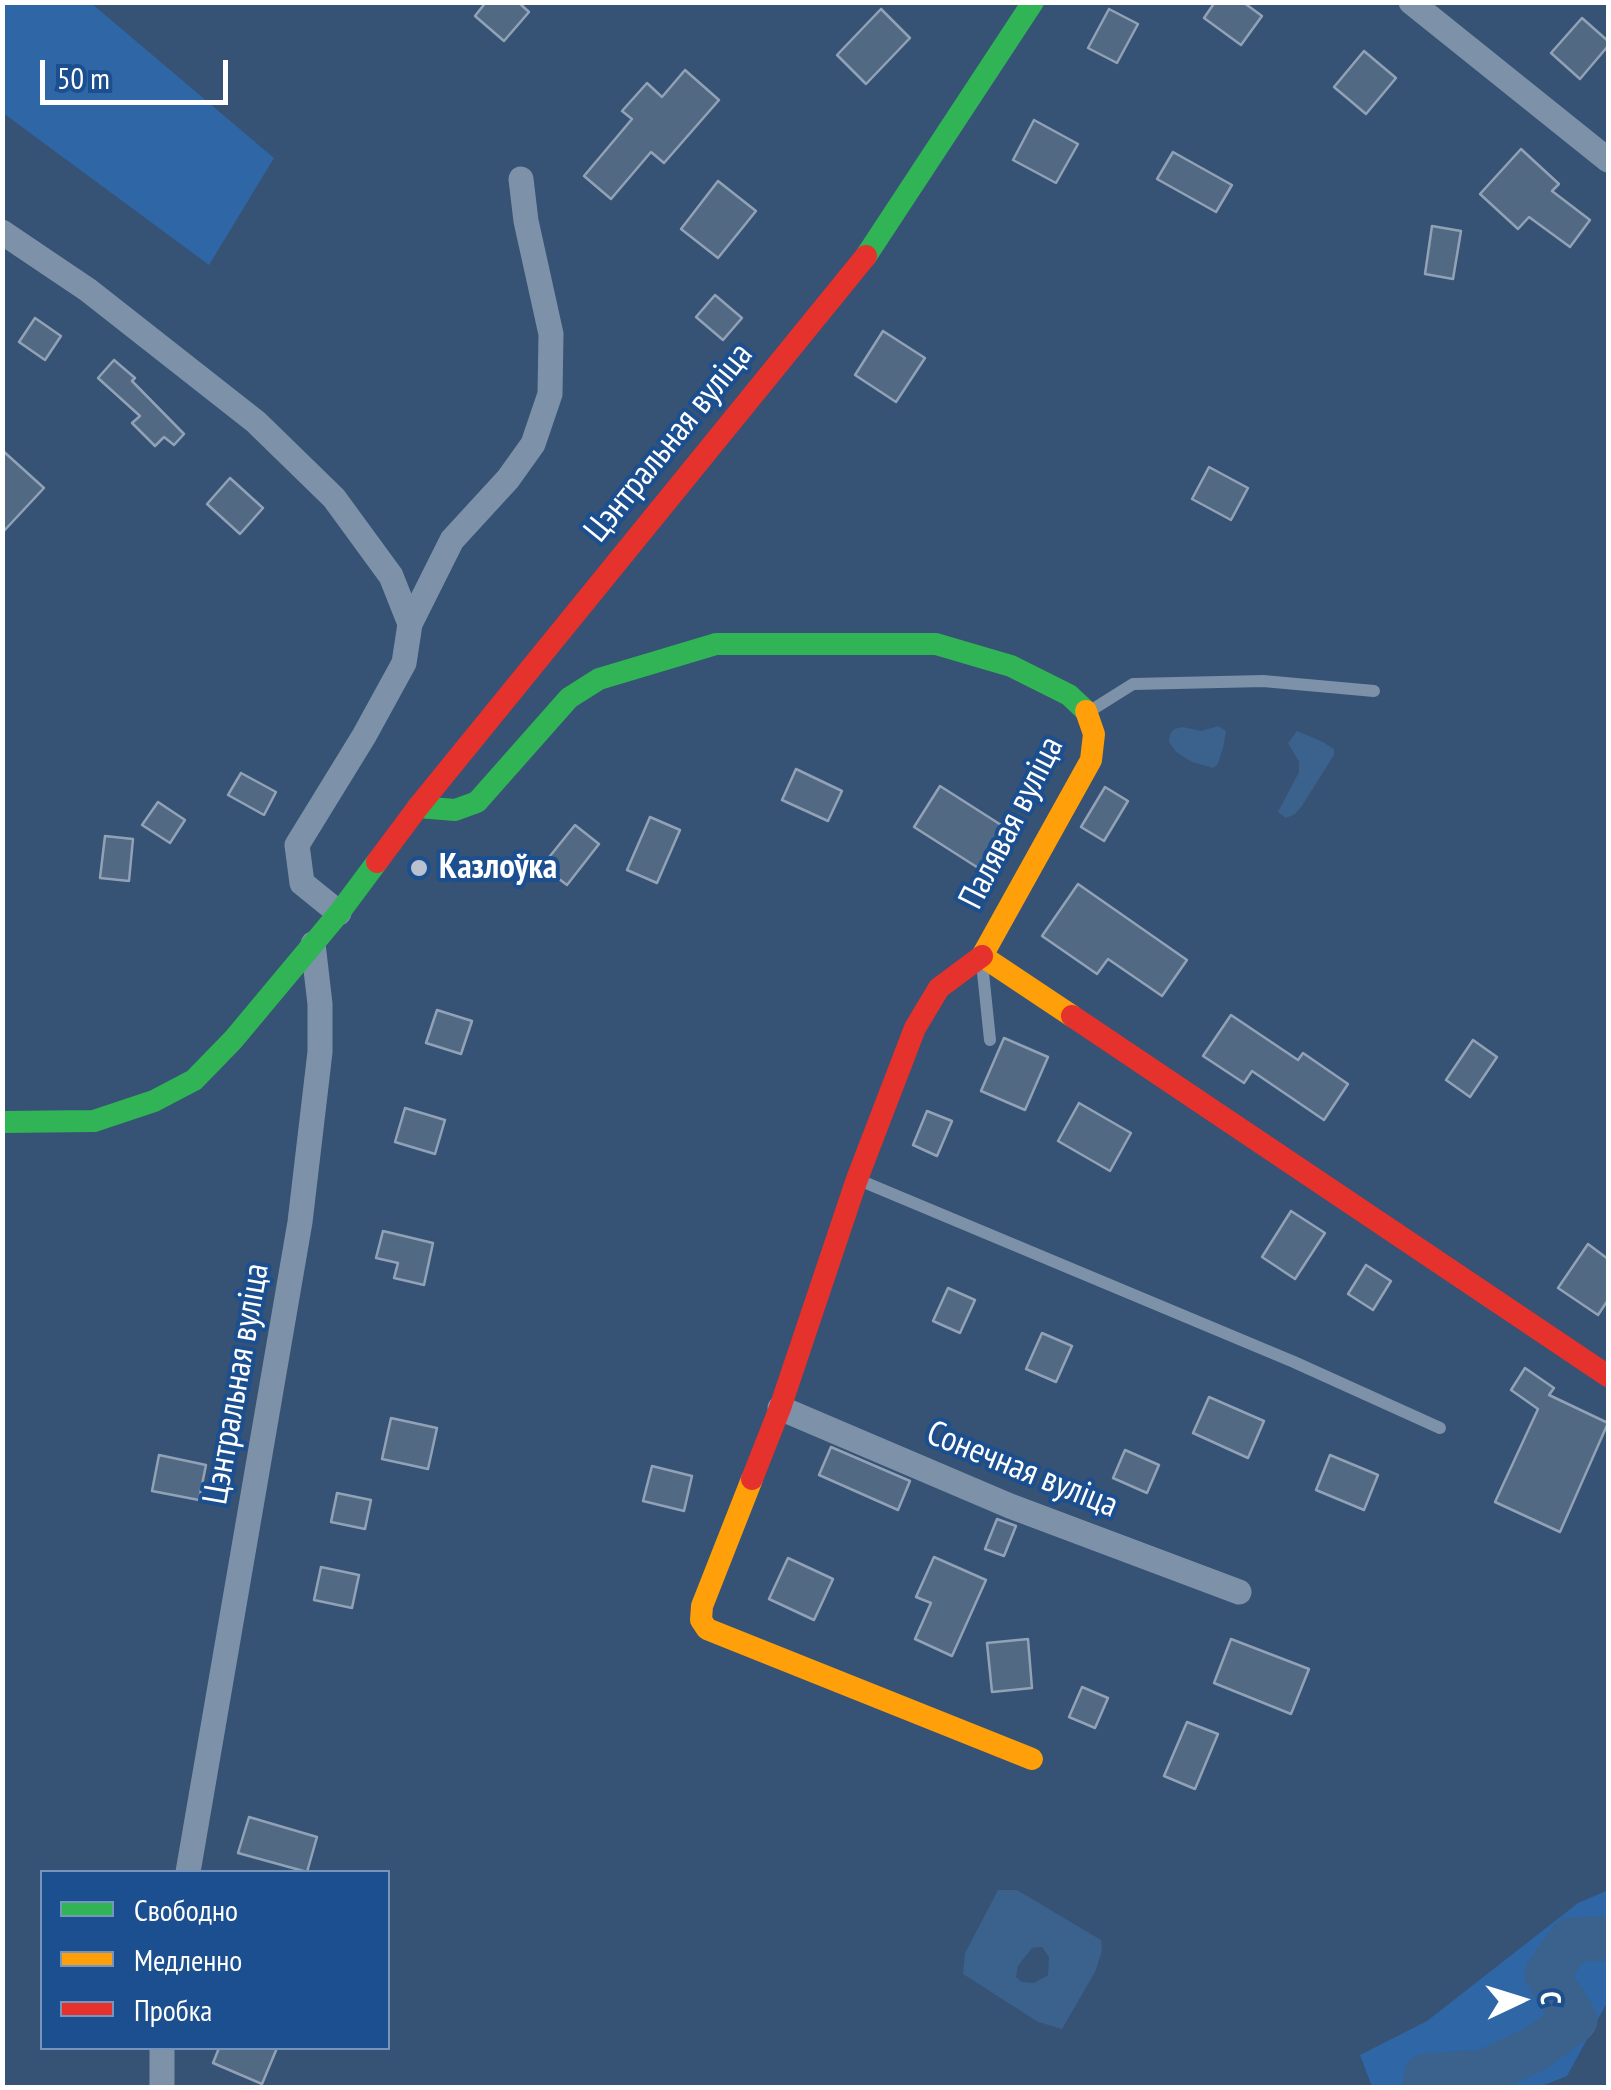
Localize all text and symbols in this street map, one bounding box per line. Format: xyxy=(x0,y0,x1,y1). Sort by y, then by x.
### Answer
scale bar xyxy=(45,40,232,102)
text: 50 m xyxy=(57,58,110,97)
street label: Цэнтральная вуліца xyxy=(576,335,762,551)
street label: Палявая вуліца xyxy=(951,730,1073,916)
place label: Казлоўка xyxy=(439,847,557,889)
marker: Казлоўка xyxy=(408,857,430,879)
street label: Цэнтральная вуліца xyxy=(195,1260,279,1508)
street label: Сонечная вуліца xyxy=(921,1413,1123,1527)
legend xyxy=(40,1870,390,2050)
text: Свободно xyxy=(134,1890,238,1929)
text: Медленно xyxy=(134,1940,242,1979)
north arrow xyxy=(1471,1950,1571,2050)
text: Пробка xyxy=(134,1990,212,2029)
text: С xyxy=(1533,1990,1570,2006)

